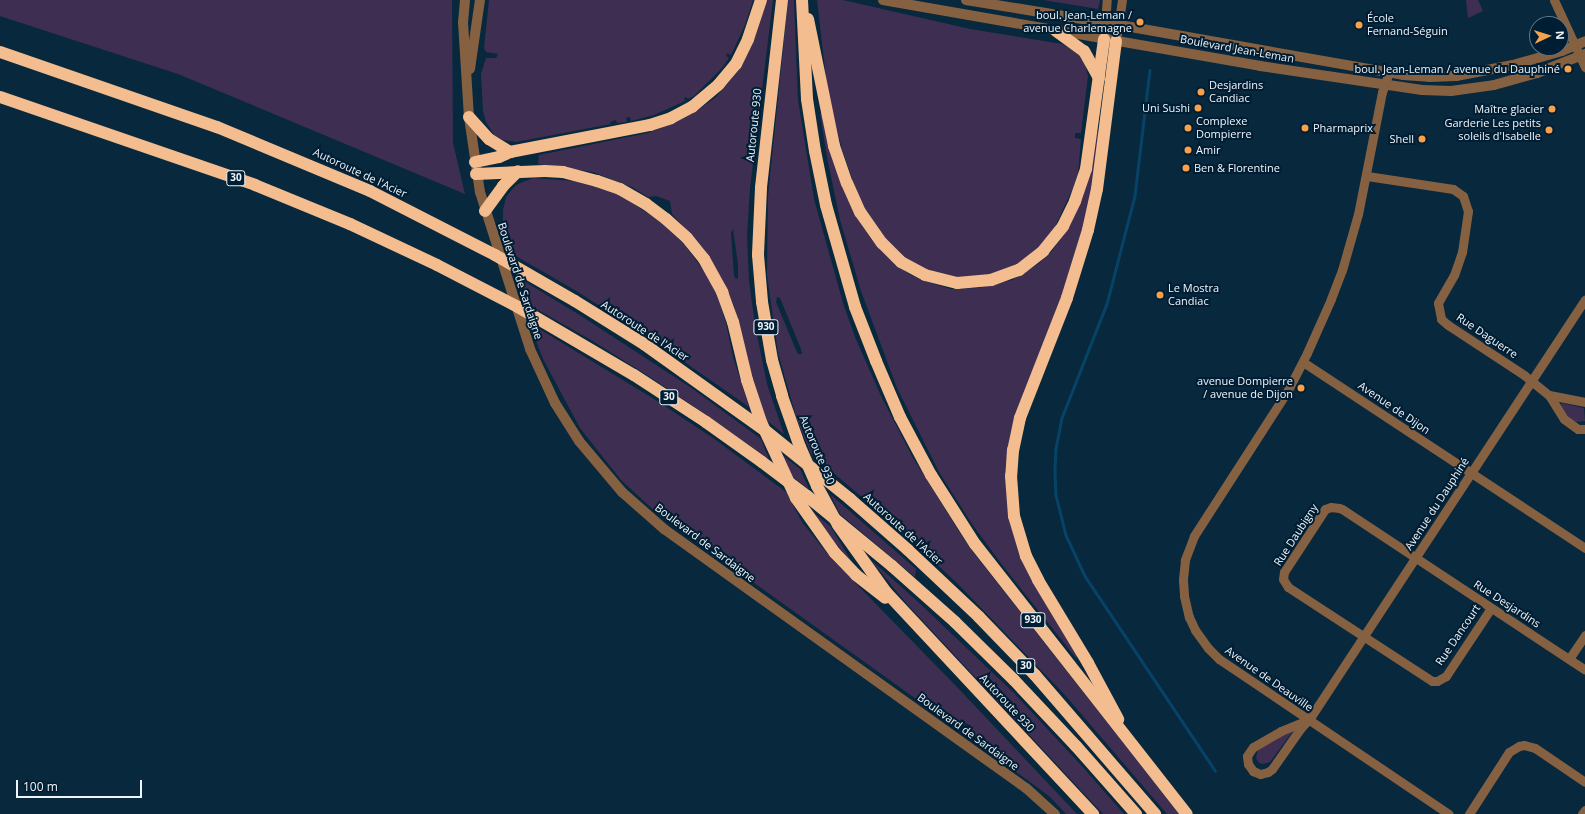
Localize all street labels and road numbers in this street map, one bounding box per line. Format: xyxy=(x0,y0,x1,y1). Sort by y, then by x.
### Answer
street label: Boulevard Jean-Leman xyxy=(1179,32,1295,66)
street label: Autoroute 930 xyxy=(744,88,764,162)
street label: Autoroute de l'Acier xyxy=(311,146,409,200)
road number: 30 xyxy=(226,170,246,186)
street label: Boulevard de Sardaigne xyxy=(495,221,545,341)
street label: Autoroute de l'Acier xyxy=(599,298,691,364)
street label: Rue Daguerre xyxy=(1454,311,1520,361)
road number: 930 xyxy=(753,319,779,335)
street label: Avenue de Dijon xyxy=(1356,379,1432,437)
road number: 30 xyxy=(659,389,679,405)
street label: Autoroute 930 xyxy=(796,413,838,487)
street label: Avenue du Dauphiné xyxy=(1402,455,1472,553)
street label: Autoroute de l'Acier xyxy=(861,490,945,568)
street label: Boulevard de Sardaigne xyxy=(652,501,758,585)
street label: Rue Daubigny xyxy=(1271,502,1321,568)
street label: Rue Desjardins xyxy=(1471,578,1543,630)
street label: Rue Dancourt xyxy=(1433,602,1483,668)
road number: 930 xyxy=(1020,612,1046,628)
street label: Avenue de Deauville xyxy=(1223,644,1315,714)
road number: 30 xyxy=(1016,658,1036,674)
street label: Autoroute 930 xyxy=(977,671,1037,735)
street label: Boulevard de Sardaigne xyxy=(915,691,1021,773)

